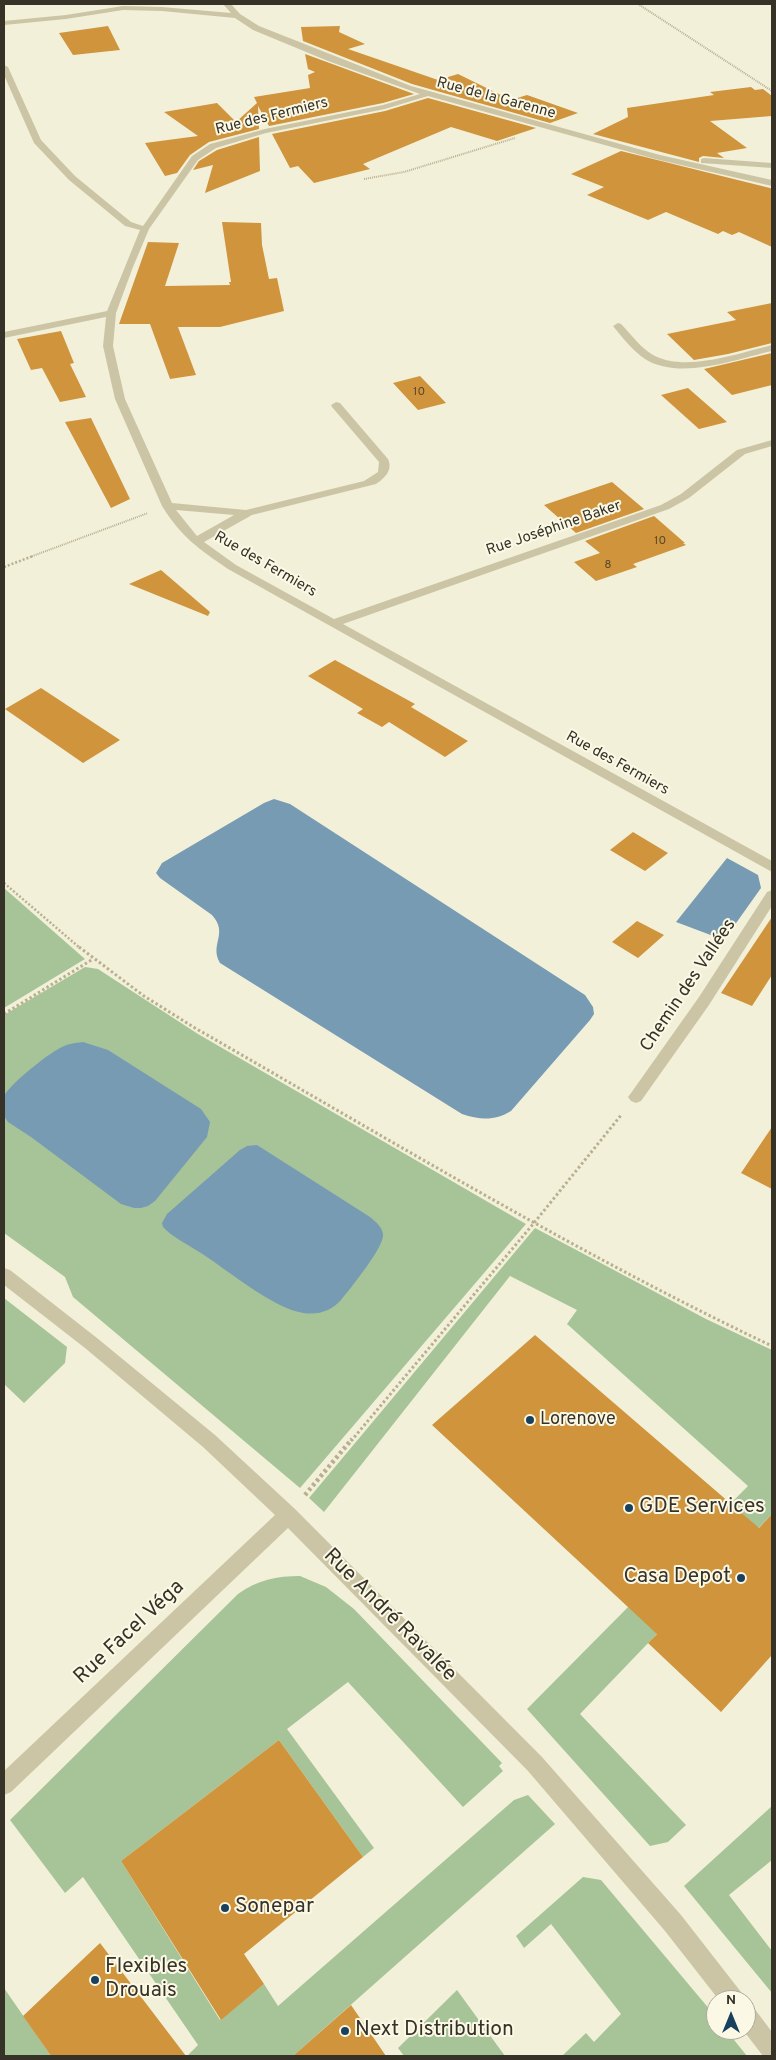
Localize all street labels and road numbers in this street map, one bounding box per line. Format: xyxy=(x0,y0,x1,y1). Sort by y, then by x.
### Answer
street label: Rue de la Garenne xyxy=(434,74,558,124)
street label: Rue des Fermiers xyxy=(214,94,330,140)
street label: Rue Joséphine Baker xyxy=(484,497,624,561)
street label: Rue des Fermiers xyxy=(211,528,319,602)
street label: Rue des Fermiers xyxy=(562,728,672,800)
street label: Chemin des Vallées xyxy=(637,916,741,1056)
street label: Rue André Ravalée xyxy=(317,1544,461,1688)
street label: Rue Facel Véga xyxy=(70,1576,190,1690)

